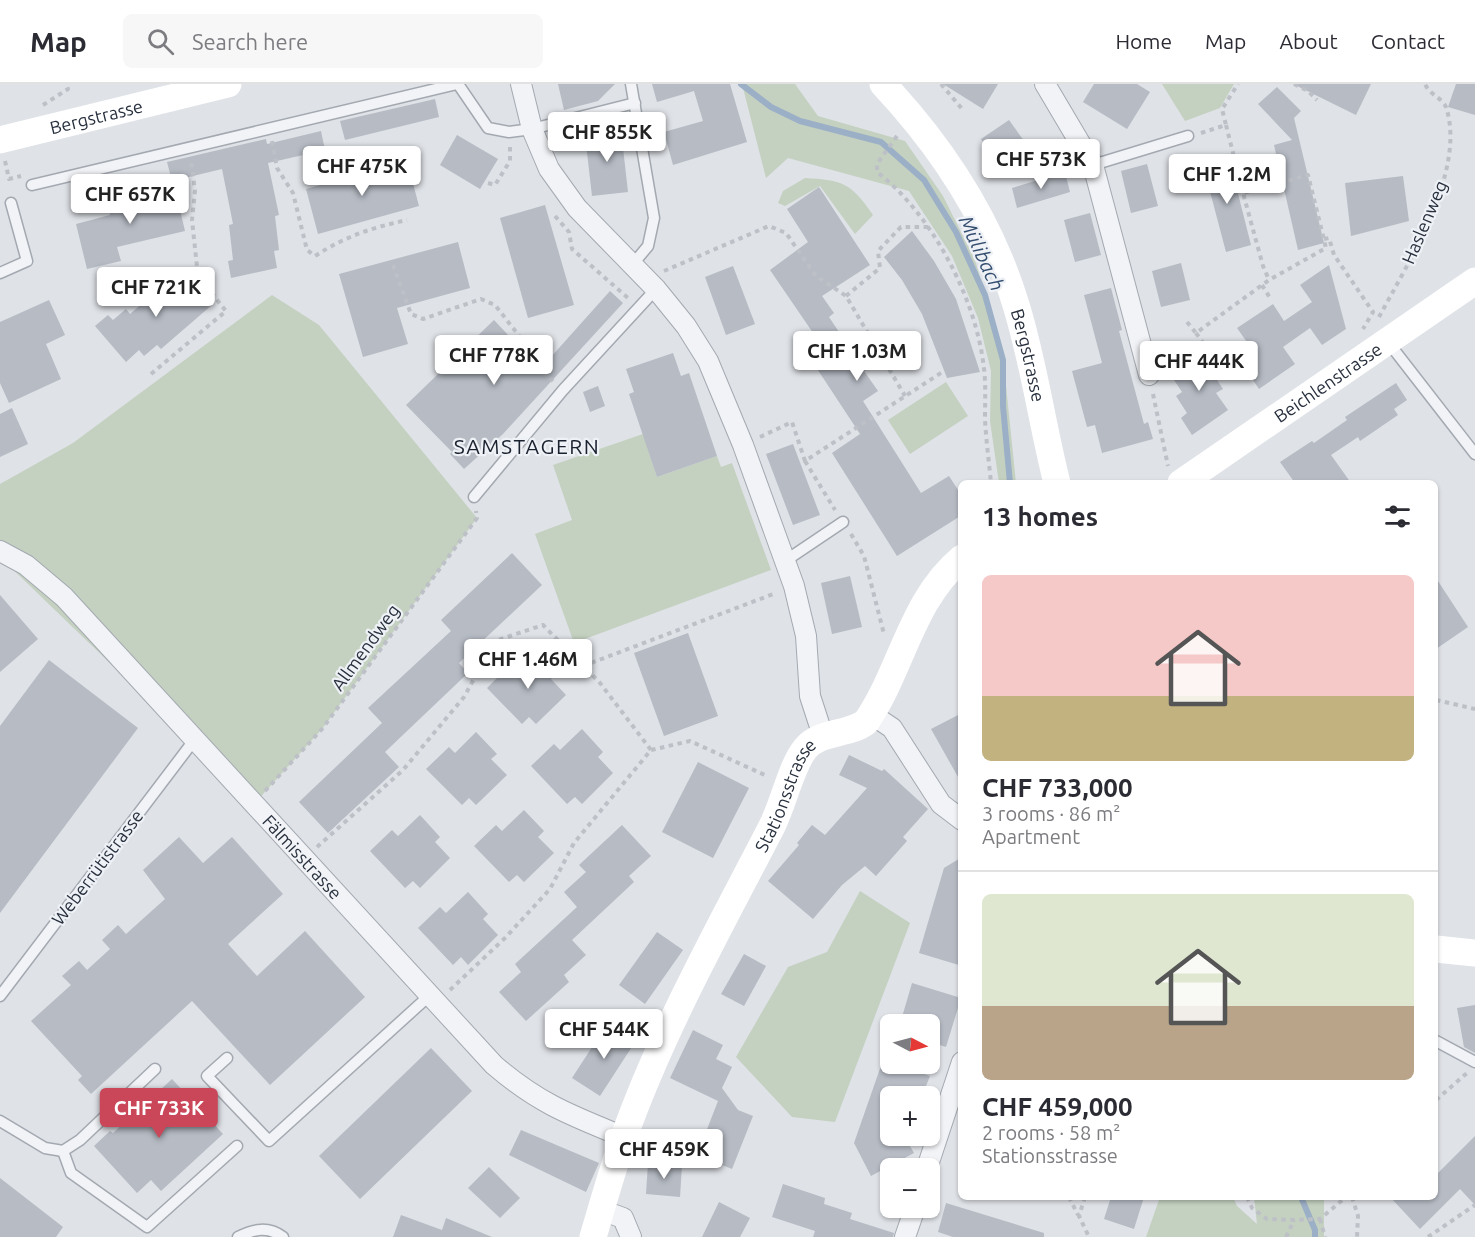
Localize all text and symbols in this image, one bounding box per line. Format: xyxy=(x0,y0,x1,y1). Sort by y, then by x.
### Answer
search box xyxy=(123,14,543,68)
icon: search xyxy=(144,25,177,58)
text: Map xyxy=(30,26,87,57)
text: Search here xyxy=(192,29,308,54)
text: Home xyxy=(1115,29,1172,53)
text: Map xyxy=(1205,29,1246,53)
text: About xyxy=(1279,29,1338,53)
text: Contact xyxy=(1371,29,1445,53)
street label: Bergstrasse xyxy=(48,95,145,137)
pin: CHF 855K xyxy=(545,112,669,163)
text: CHF 855K xyxy=(562,120,652,143)
pin: CHF 573K xyxy=(979,139,1103,190)
pin: CHF 475K xyxy=(300,146,424,197)
text: CHF 573K xyxy=(996,147,1086,170)
text: CHF 475K xyxy=(317,154,407,177)
pin: CHF 1.2M xyxy=(1165,154,1289,205)
text: CHF 1.2M xyxy=(1183,162,1271,185)
pin: CHF 657K xyxy=(68,174,192,225)
street label: Haslenweg xyxy=(1397,177,1451,267)
text: CHF 657K xyxy=(85,182,175,205)
water label: Mülibach xyxy=(955,212,1009,294)
pin: CHF 721K xyxy=(94,267,218,318)
text: CHF 721K xyxy=(111,275,201,298)
street label: Bergstrasse xyxy=(1008,306,1049,404)
pin: CHF 1.03M xyxy=(788,331,926,382)
pin: CHF 778K xyxy=(432,335,556,386)
street label: Beichlenstrasse xyxy=(1270,338,1385,426)
text: CHF 1.03M xyxy=(807,339,907,362)
pin: CHF 444K xyxy=(1137,341,1261,392)
text: CHF 778K xyxy=(449,343,539,366)
text: CHF 444K xyxy=(1154,349,1244,372)
district label: SAMSTAGERN xyxy=(454,434,600,458)
icon: filters xyxy=(1381,500,1414,533)
text: 13 homes xyxy=(982,502,1098,531)
street label: Allmendweg xyxy=(327,600,403,694)
icon: home xyxy=(1144,614,1252,722)
pin: CHF 1.46M xyxy=(459,639,597,690)
text: CHF 1.46M xyxy=(478,647,578,670)
street label: Stationsstrasse xyxy=(750,734,819,855)
text: CHF 733,000 xyxy=(982,773,1133,802)
text: 3 rooms · 86 m² xyxy=(982,802,1120,825)
street label: Weberrütistrasse xyxy=(47,806,147,928)
street label: Fälmisstrasse xyxy=(259,811,346,903)
text: Apartment xyxy=(982,825,1080,848)
icon: home xyxy=(1144,933,1252,1041)
pin: CHF 544K xyxy=(542,1009,666,1060)
north arrow xyxy=(880,1014,940,1074)
map controls xyxy=(880,1014,940,1218)
text: CHF 544K xyxy=(559,1017,649,1040)
button: + xyxy=(880,1086,940,1146)
pin: CHF 733K xyxy=(97,1088,221,1139)
text: CHF 459,000 xyxy=(982,1092,1133,1121)
text: CHF 733K xyxy=(114,1096,204,1119)
text: 2 rooms · 58 m² xyxy=(982,1121,1120,1144)
pin: CHF 459K xyxy=(602,1129,726,1180)
text: CHF 459K xyxy=(619,1137,709,1160)
text: Stationsstrasse xyxy=(982,1144,1118,1167)
button: − xyxy=(880,1158,940,1218)

